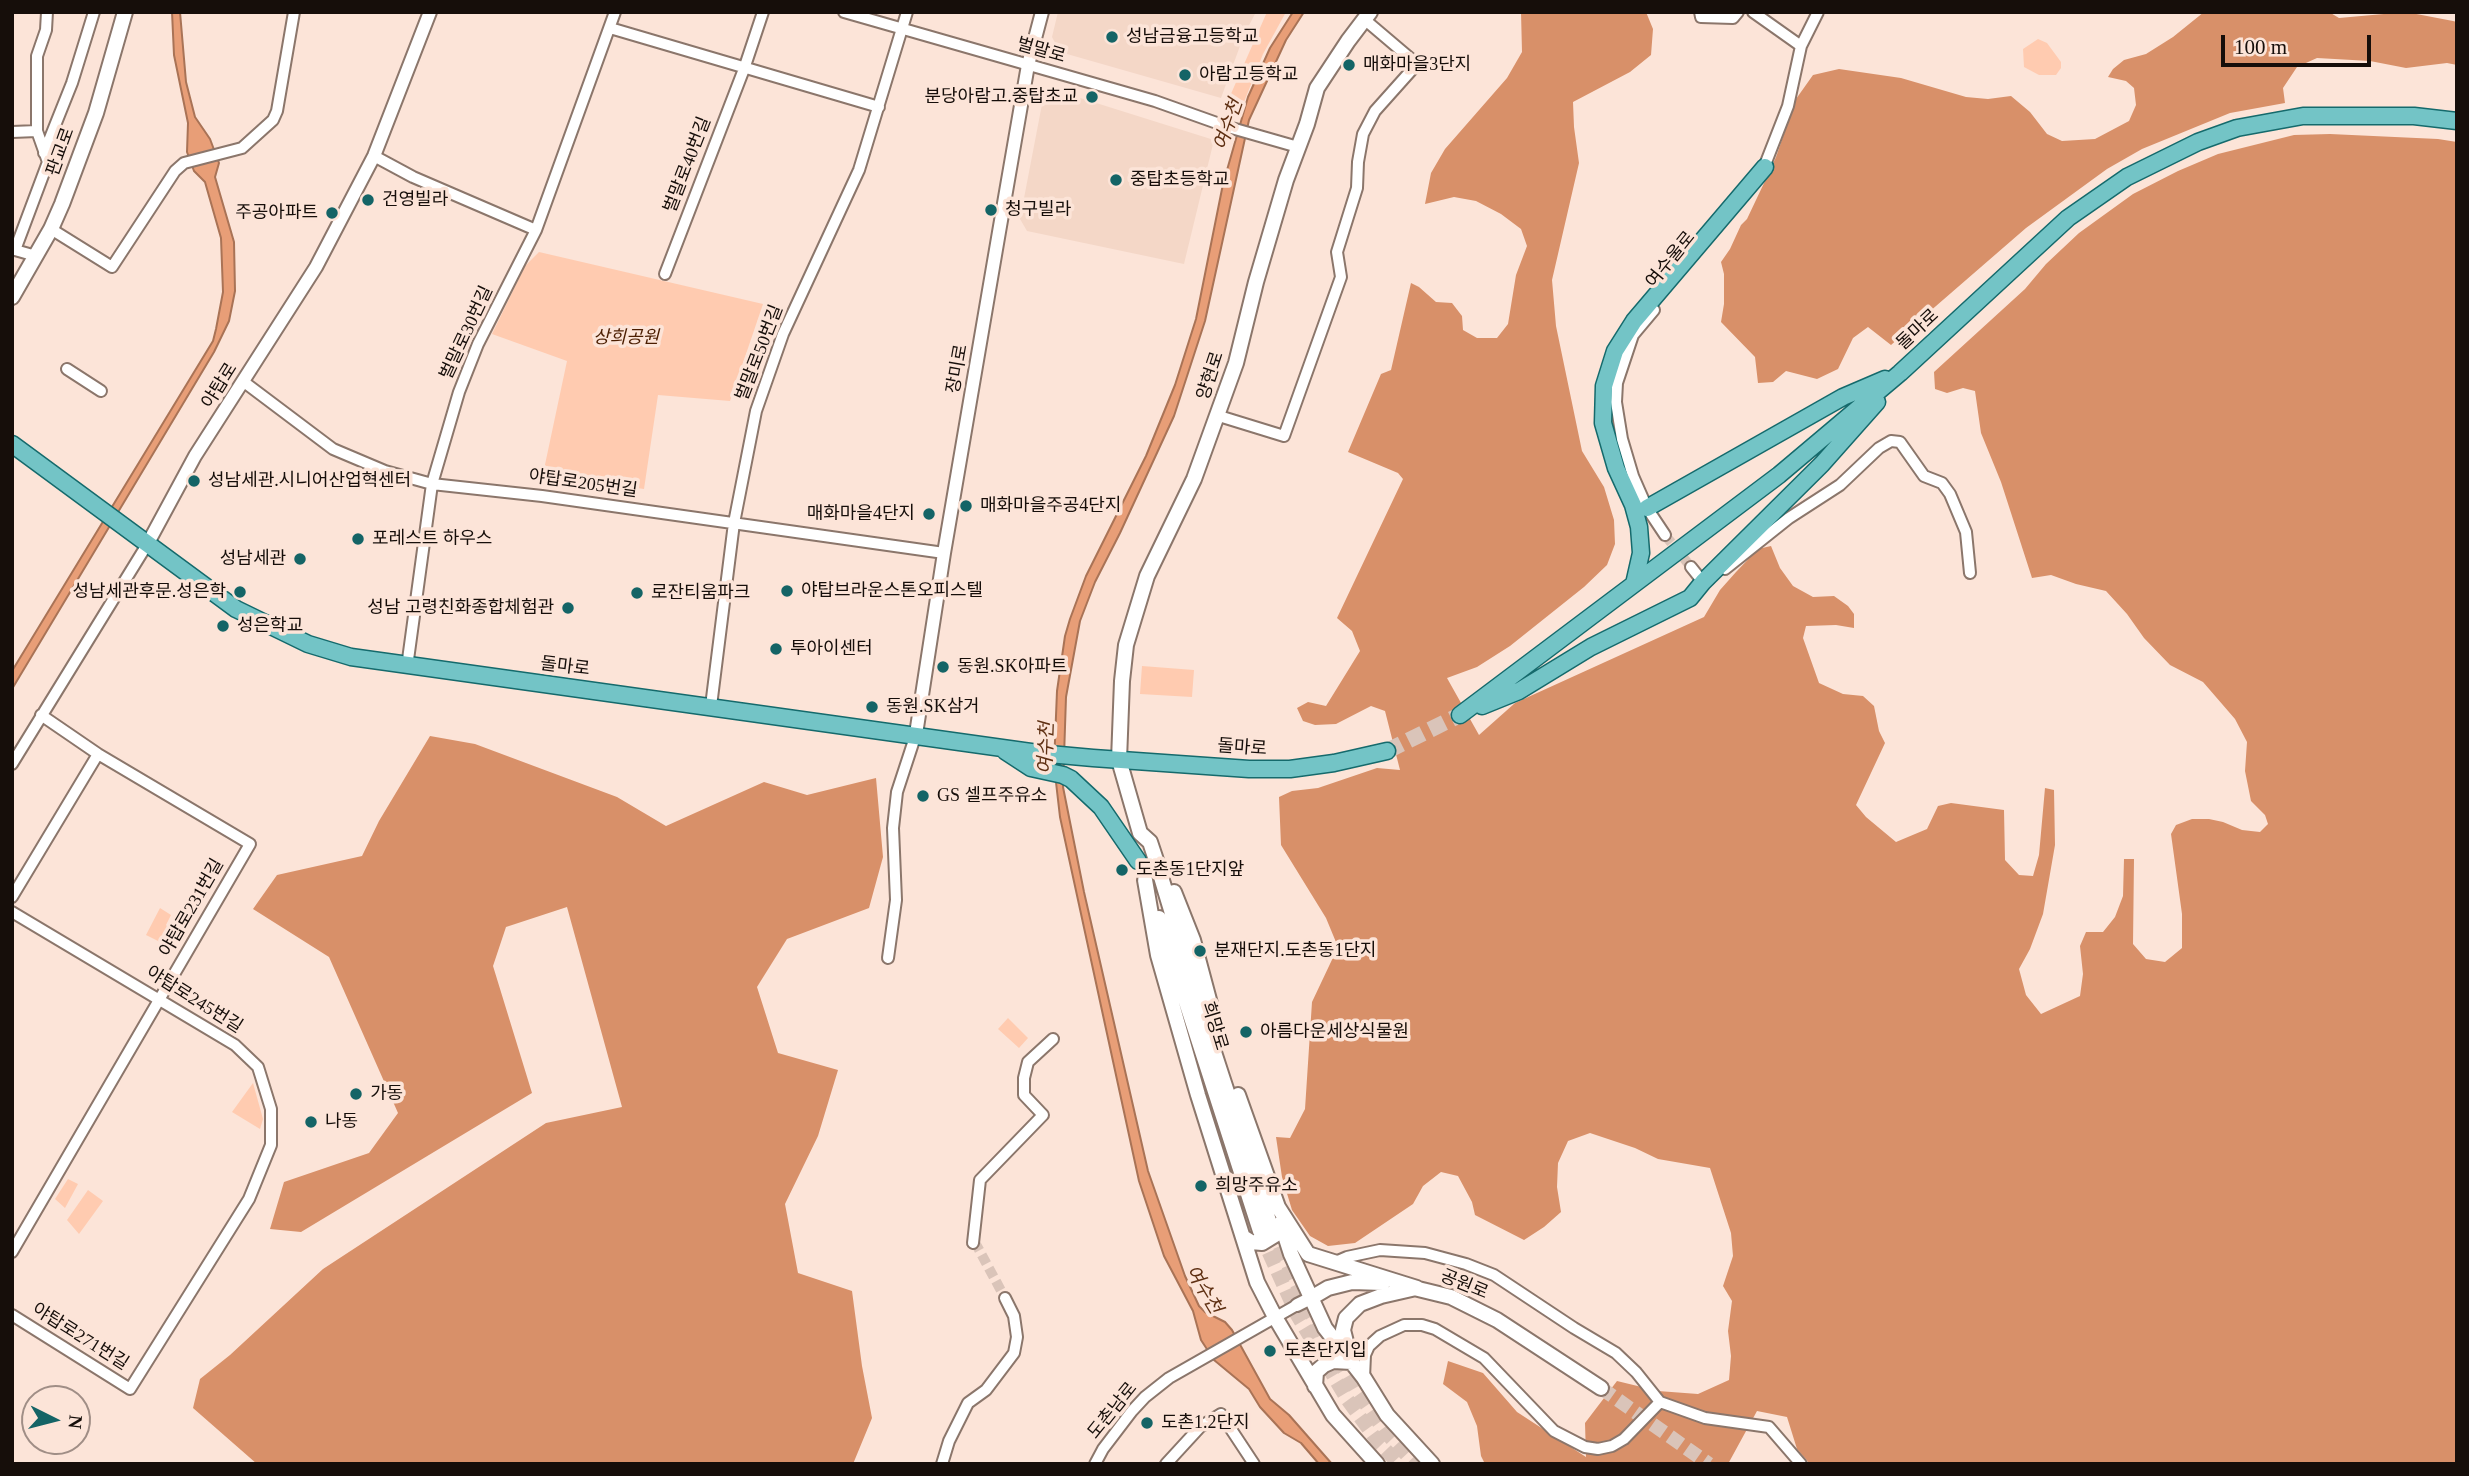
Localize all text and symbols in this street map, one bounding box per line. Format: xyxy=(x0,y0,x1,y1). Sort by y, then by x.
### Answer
scale bar xyxy=(2224,21,2374,65)
place label: 성남금융고등학교 xyxy=(1126,26,1258,48)
marker: 성남금융고등학교 xyxy=(1104,29,1120,45)
street label: 벌말로 xyxy=(1014,34,1068,68)
text: 100 m xyxy=(2234,35,2287,59)
place label: 매화마을3단지 xyxy=(1363,54,1471,76)
marker: 매화마을3단지 xyxy=(1341,57,1357,73)
place label: 아람고등학교 xyxy=(1199,64,1298,86)
marker: 아람고등학교 xyxy=(1177,67,1193,83)
place label: 분당아람고.중탑초교 xyxy=(924,86,1078,108)
marker: 분당아람고.중탑초교 xyxy=(1084,89,1100,105)
water label: 여수천 xyxy=(1210,96,1248,154)
street label: 벌말로40번길 xyxy=(660,114,716,216)
street label: 판교로 xyxy=(42,125,80,179)
place label: 중탑초등학교 xyxy=(1130,169,1229,191)
marker: 중탑초등학교 xyxy=(1108,172,1124,188)
place label: 건영빌라 xyxy=(382,189,448,211)
marker: 건영빌라 xyxy=(360,192,376,208)
place label: 청구빌라 xyxy=(1005,199,1071,221)
place label: 주공아파트 xyxy=(235,202,318,224)
marker: 청구빌라 xyxy=(983,202,999,218)
marker: 주공아파트 xyxy=(324,205,340,221)
street label: 여수울로 xyxy=(1642,227,1700,293)
street label: 벌말로30번길 xyxy=(436,283,498,383)
street label: 벌말로50번길 xyxy=(732,302,788,404)
street label: 돌마로 xyxy=(1892,305,1944,355)
park label: 상희공원 xyxy=(593,327,659,349)
street label: 장미로 xyxy=(943,343,973,395)
street label: 양현로 xyxy=(1193,349,1229,403)
street label: 야탑로 xyxy=(198,359,242,413)
street label: 야탑로205번길 xyxy=(527,466,639,502)
place label: 성남세관.시니어산업혁센터 xyxy=(208,470,411,492)
marker: 성남세관.시니어산업혁센터 xyxy=(186,473,202,489)
place label: 매화마을주공4단지 xyxy=(980,495,1121,517)
marker: 매화마을주공4단지 xyxy=(958,498,974,514)
place label: 매화마을4단지 xyxy=(807,503,915,525)
marker: 매화마을4단지 xyxy=(921,506,937,522)
place label: 포레스트 하우스 xyxy=(372,528,492,550)
marker: 포레스트 하우스 xyxy=(350,531,366,547)
place label: 성남세관 xyxy=(220,548,286,570)
marker: 성남세관 xyxy=(292,551,308,567)
place label: 야탑브라운스톤오피스텔 xyxy=(801,580,983,602)
place label: 성남세관후문.성은학 xyxy=(72,581,226,603)
place label: 로잔티움파크 xyxy=(651,582,750,604)
marker: 야탑브라운스톤오피스텔 xyxy=(779,583,795,599)
marker: 성남세관후문.성은학 xyxy=(232,584,248,600)
marker: 로잔티움파크 xyxy=(629,585,645,601)
place label: 성남 고령친화종합체험관 xyxy=(367,597,554,619)
marker: 성남 고령친화종합체험관 xyxy=(560,600,576,616)
place label: 성은학교 xyxy=(237,615,303,637)
marker: 성은학교 xyxy=(215,618,231,634)
place label: 투아이센터 xyxy=(790,638,873,660)
marker: 투아이센터 xyxy=(768,641,784,657)
street label: 돌마로 xyxy=(539,653,591,681)
place label: 동원.SK아파트 xyxy=(957,656,1067,678)
marker: 동원.SK아파트 xyxy=(935,659,951,675)
place label: 동원.SK삼거 xyxy=(886,696,980,718)
marker: 동원.SK삼거 xyxy=(864,699,880,715)
water label: 여수천 xyxy=(1035,721,1059,775)
street label: 돌마로 xyxy=(1216,735,1268,761)
place label: GS 셀프주유소 xyxy=(937,785,1047,807)
marker: GS 셀프주유소 xyxy=(915,788,931,804)
street label: 야탑로231번길 xyxy=(155,855,229,961)
place label: 도촌동1단지앞 xyxy=(1136,859,1244,881)
marker: 도촌동1단지앞 xyxy=(1114,862,1130,878)
place label: 분재단지.도촌동1단지 xyxy=(1214,940,1377,962)
marker: 분재단지.도촌동1단지 xyxy=(1192,943,1208,959)
street label: 야탑로245번길 xyxy=(142,962,246,1038)
street label: 희망로 xyxy=(1196,999,1232,1053)
place label: 아름다운세상식물원 xyxy=(1260,1021,1409,1043)
marker: 아름다운세상식물원 xyxy=(1238,1024,1254,1040)
place label: 가동 xyxy=(370,1083,403,1105)
marker: 가동 xyxy=(348,1086,364,1102)
place label: 나동 xyxy=(325,1111,358,1133)
marker: 나동 xyxy=(303,1114,319,1130)
place label: 희망주유소 xyxy=(1215,1175,1298,1197)
marker: 희망주유소 xyxy=(1193,1178,1209,1194)
water label: 여수천 xyxy=(1180,1262,1226,1318)
street label: 공원로 xyxy=(1437,1266,1491,1304)
street label: 야탑로271번길 xyxy=(28,1299,132,1375)
place label: 도촌단지입 xyxy=(1284,1340,1367,1362)
marker: 도촌단지입 xyxy=(1262,1343,1278,1359)
street label: 도촌남로 xyxy=(1084,1378,1142,1444)
north arrow xyxy=(21,1385,91,1455)
place label: 도촌1.2단지 xyxy=(1161,1412,1250,1434)
text: N xyxy=(64,1414,87,1430)
marker: 도촌1.2단지 xyxy=(1139,1415,1155,1431)

